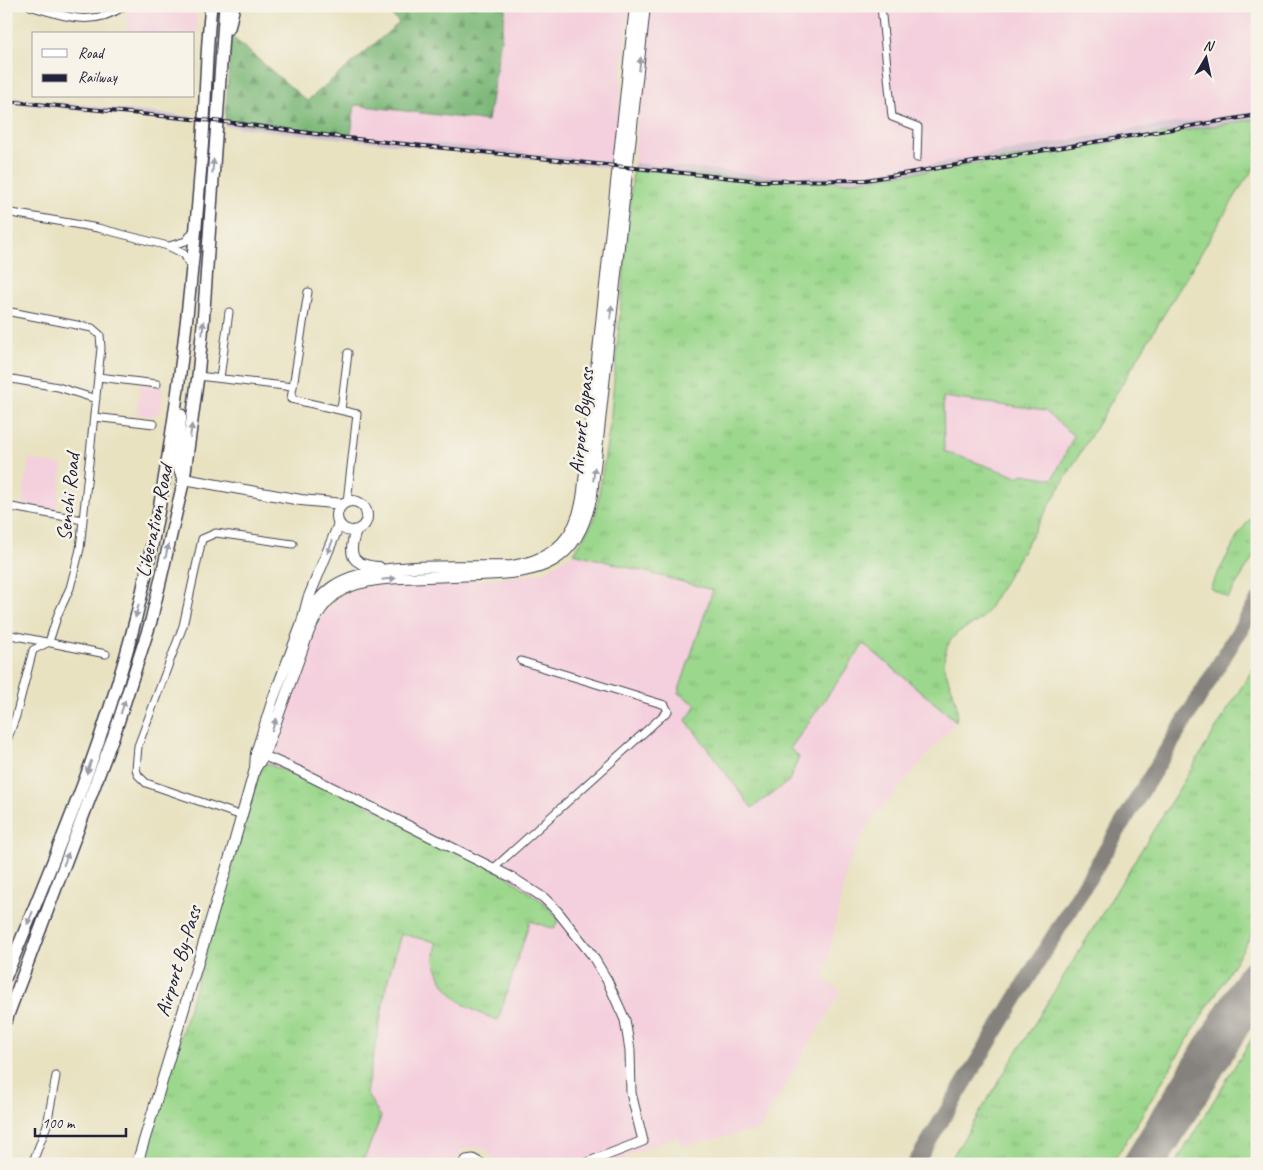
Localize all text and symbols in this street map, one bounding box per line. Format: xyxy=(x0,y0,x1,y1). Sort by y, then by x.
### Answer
legend xyxy=(32,32,195,98)
north arrow xyxy=(1180,32,1230,82)
text: N xyxy=(1202,37,1216,55)
text: Road xyxy=(78,44,105,63)
one-way arrow xyxy=(636,56,644,72)
text: Railway xyxy=(78,68,119,87)
one-way arrow xyxy=(210,157,218,173)
one-way arrow xyxy=(607,304,615,320)
one-way arrow xyxy=(199,319,207,335)
street label: Airport Bypass xyxy=(563,365,600,475)
one-way arrow xyxy=(187,423,195,439)
street label: Senchi Road xyxy=(50,448,86,542)
street label: Liberation Road xyxy=(129,459,179,579)
one-way arrow xyxy=(590,466,598,482)
one-way arrow xyxy=(325,540,333,554)
one-way arrow xyxy=(163,543,171,558)
one-way arrow xyxy=(381,575,397,583)
one-way arrow xyxy=(133,604,141,619)
one-way arrow xyxy=(120,700,127,715)
one-way arrow xyxy=(271,717,279,732)
one-way arrow xyxy=(85,759,92,774)
one-way arrow xyxy=(62,851,70,866)
street label: Airport By-Pass xyxy=(149,901,208,1019)
one-way arrow xyxy=(26,911,34,926)
scale bar xyxy=(35,1105,126,1137)
text: 100 m xyxy=(42,1114,76,1133)

